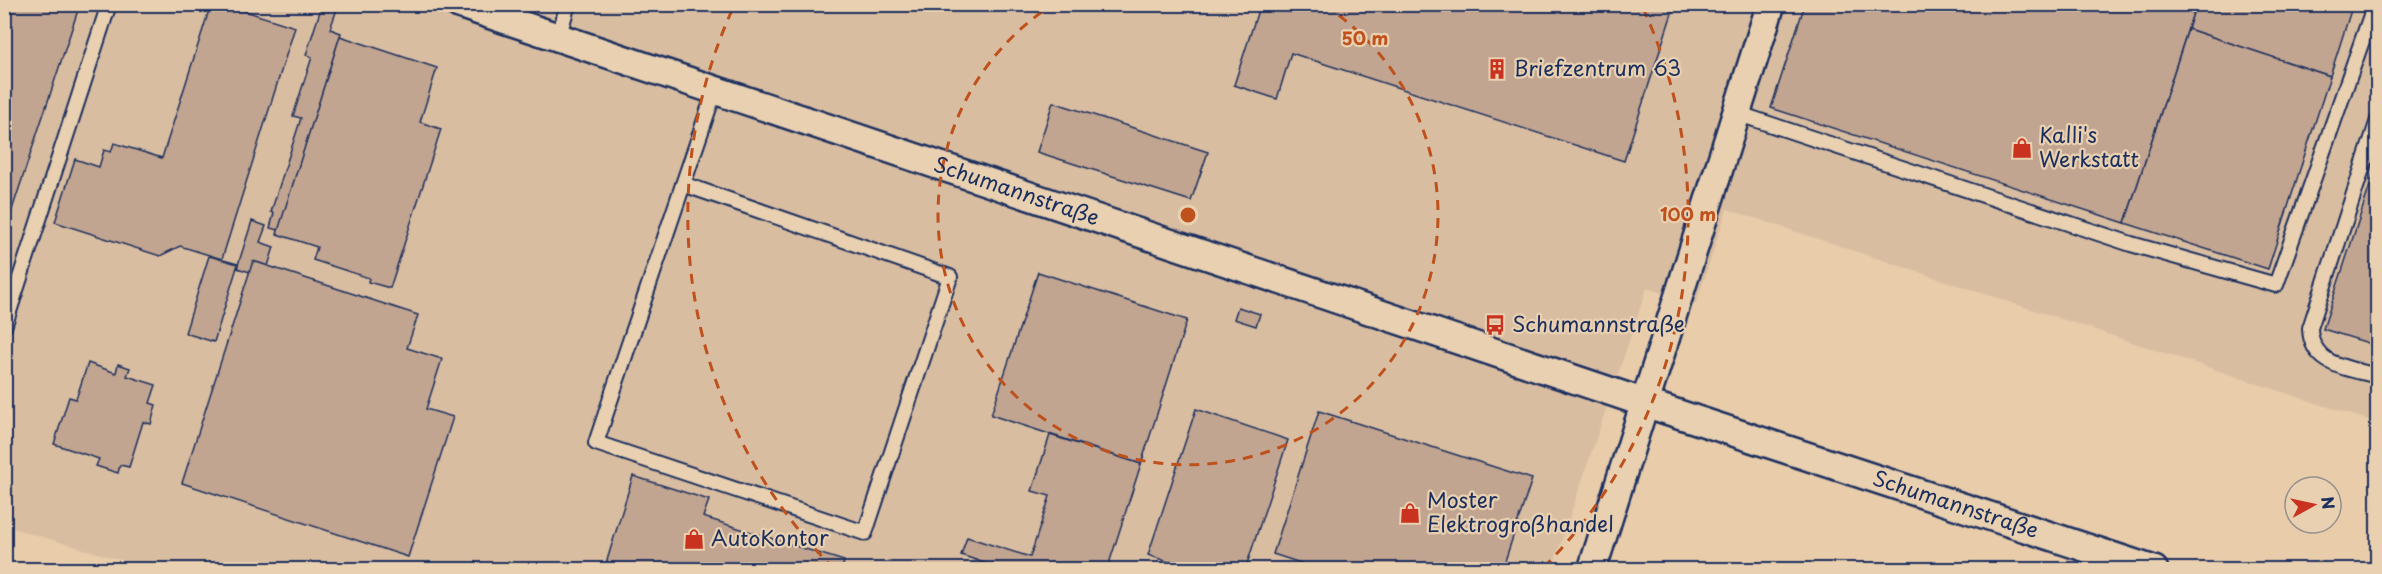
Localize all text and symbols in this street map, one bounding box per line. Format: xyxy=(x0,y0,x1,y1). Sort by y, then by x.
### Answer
text: 50 m xyxy=(1342,24,1388,51)
place label: Briefzentrum 63 xyxy=(1514,51,1681,83)
building icon: Briefzentrum 63 xyxy=(1485,57,1509,81)
place label: Kalli's Werkstatt xyxy=(2039,118,2139,174)
shop icon: Kalli's Werkstatt xyxy=(2010,136,2034,160)
street label: Schumannstraße xyxy=(930,147,1104,232)
text: 100 m xyxy=(1660,200,1716,227)
centre of rings xyxy=(1178,205,1198,225)
place label: Schumannstraße xyxy=(1512,307,1685,339)
bus stop icon: Schumannstraße xyxy=(1483,313,1507,337)
street label: Schumannstraße xyxy=(1869,461,2043,545)
north arrow xyxy=(2283,475,2343,535)
place label: Moster Elektrogroßhandel xyxy=(1427,483,1614,539)
text: N xyxy=(2316,495,2342,511)
shop icon: Moster Elektrogroßhandel xyxy=(1398,501,1422,525)
place label: AutoKontor xyxy=(711,521,829,553)
shop icon: AutoKontor xyxy=(682,527,706,551)

